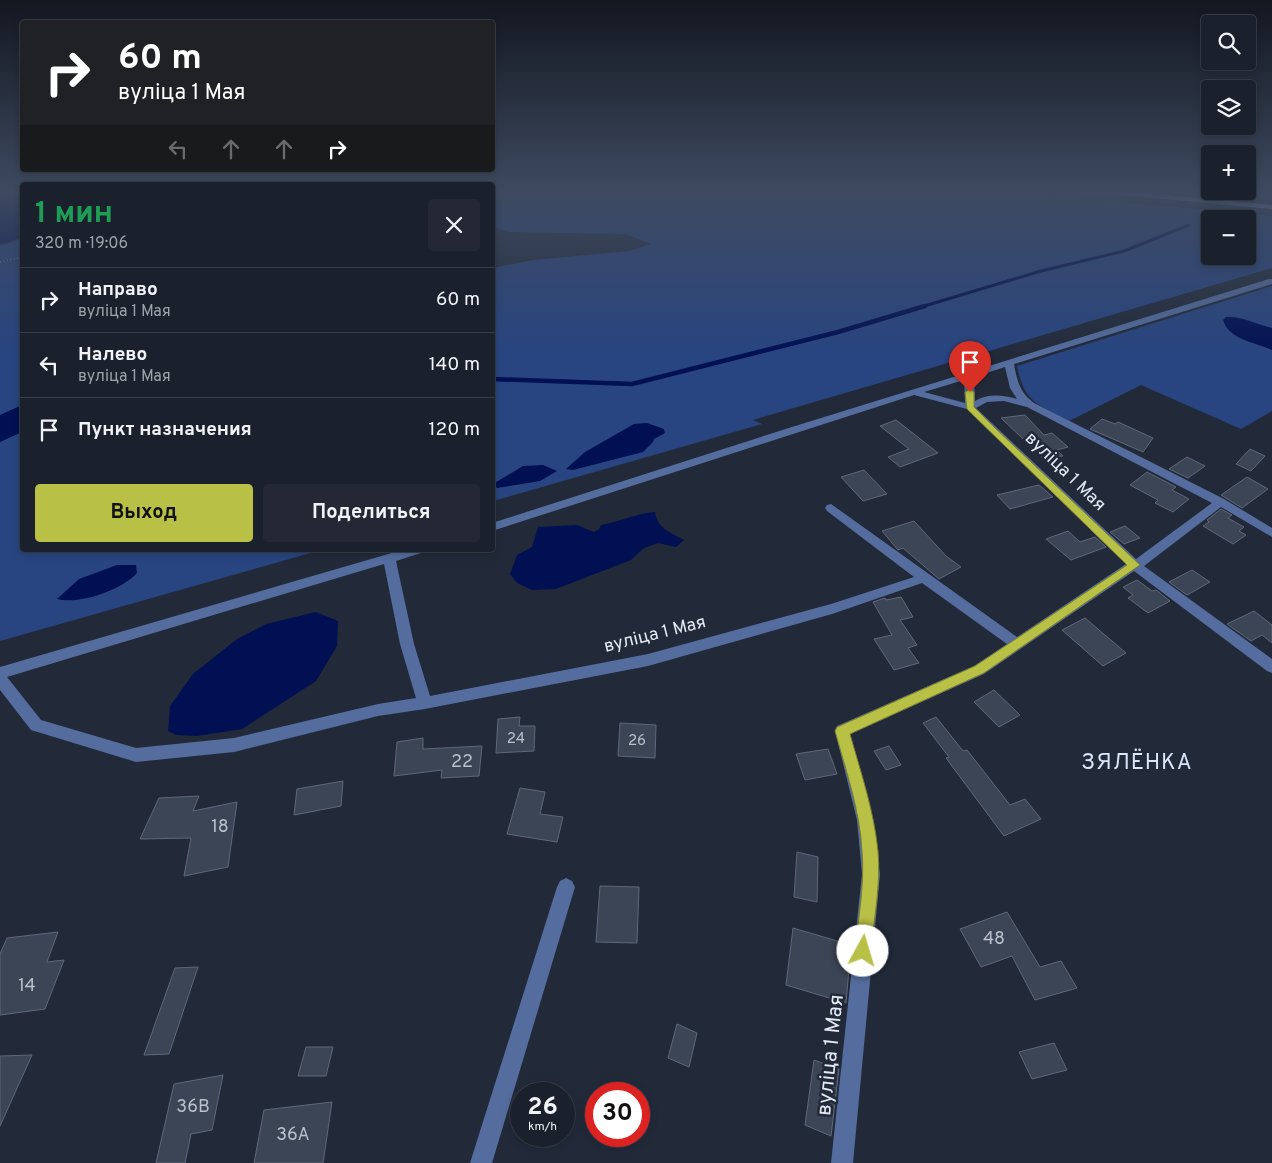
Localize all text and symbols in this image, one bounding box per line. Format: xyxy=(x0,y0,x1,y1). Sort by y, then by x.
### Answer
map controls xyxy=(1201,15,1256,265)
button: search xyxy=(1201,15,1256,70)
text: 60 m xyxy=(118,37,202,81)
icon: right xyxy=(35,40,100,105)
text: вуліца 1 Мая xyxy=(118,80,246,107)
button: layers xyxy=(1201,80,1256,135)
icon: left xyxy=(164,135,192,163)
icon: ahead xyxy=(217,135,245,163)
icon: ahead xyxy=(270,135,298,163)
icon: right xyxy=(323,135,351,163)
button: + xyxy=(1201,145,1256,200)
text: 1 мин xyxy=(35,196,113,233)
button: close xyxy=(428,199,480,251)
button: − xyxy=(1201,210,1256,265)
text: 320 m · 19:06 xyxy=(35,234,128,254)
text: Направо xyxy=(78,278,158,302)
icon: right xyxy=(35,286,63,314)
text: 60 m xyxy=(436,288,480,312)
text: вуліца 1 Мая xyxy=(78,302,171,322)
pin xyxy=(949,341,991,392)
text: Налево xyxy=(78,343,147,367)
icon: arrive xyxy=(956,348,984,376)
icon: left xyxy=(35,351,63,379)
text: 140 m xyxy=(429,353,480,377)
text: вуліца 1 Мая xyxy=(78,367,171,387)
icon: arrive xyxy=(35,416,63,444)
text: Пункт назначения xyxy=(78,418,252,442)
text: 120 m xyxy=(429,418,480,442)
street label: вуліца 1 Мая xyxy=(1019,427,1111,517)
button: Выход xyxy=(35,484,253,542)
button: Поделиться xyxy=(263,484,480,542)
street label: вуліца 1 Мая xyxy=(602,611,708,659)
house number: 24 xyxy=(507,730,525,749)
house number: 26 xyxy=(628,732,646,751)
district label: ЗЯЛЁНКА xyxy=(1081,748,1193,777)
house number: 22 xyxy=(451,751,473,774)
house number: 18 xyxy=(211,816,229,839)
position arrow xyxy=(836,924,888,976)
house number: 48 xyxy=(983,928,1005,951)
house number: 14 xyxy=(18,975,36,998)
street label: вуліца 1 Мая xyxy=(811,993,851,1117)
speed limit sign: 30 xyxy=(585,1082,650,1147)
text: 26 xyxy=(527,1092,558,1124)
house number: 36В xyxy=(176,1096,210,1119)
text: km/h xyxy=(528,1119,557,1135)
house number: 36А xyxy=(276,1124,310,1147)

